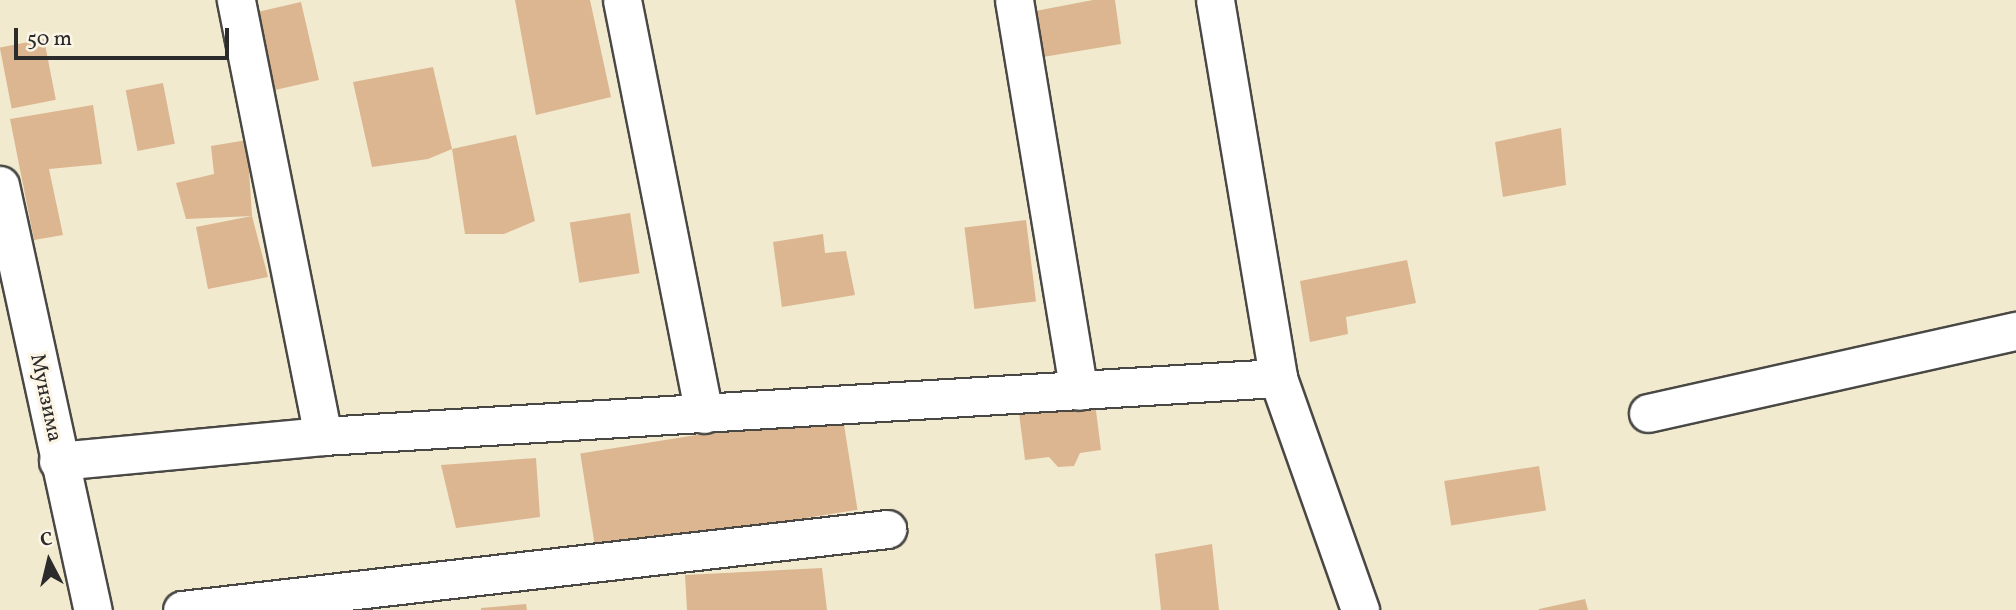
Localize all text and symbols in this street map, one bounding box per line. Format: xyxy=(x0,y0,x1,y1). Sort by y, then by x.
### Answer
scale bar xyxy=(18,14,233,58)
text: 50 m xyxy=(27,25,72,54)
street label: Мунзима xyxy=(23,352,67,444)
north arrow xyxy=(14,526,84,596)
text: С xyxy=(39,527,54,554)

